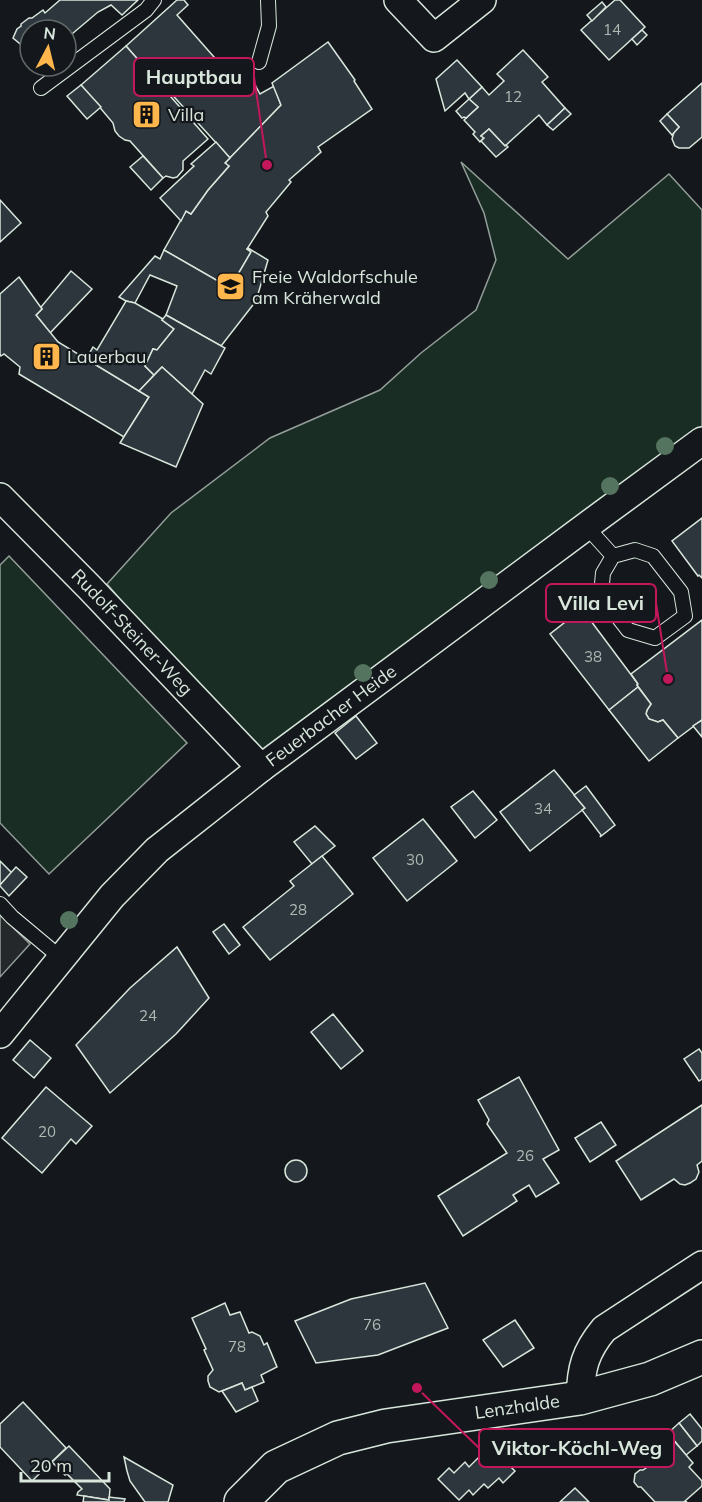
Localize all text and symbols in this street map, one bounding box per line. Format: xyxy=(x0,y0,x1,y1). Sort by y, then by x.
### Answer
north arrow xyxy=(18,18,78,78)
house number: 14 xyxy=(603,20,621,39)
text: N xyxy=(43,22,57,44)
callout: Hauptbau xyxy=(134,58,254,96)
text: Hauptbau xyxy=(146,64,242,89)
house number: 12 xyxy=(504,87,522,106)
building icon: Villa xyxy=(131,99,163,131)
place label: Villa xyxy=(168,103,204,126)
place label: Freie Waldorfschule am Kräherwald xyxy=(252,265,418,309)
school or university icon: Freie Waldorfschule am Kräherwald xyxy=(215,271,247,303)
building icon: Lauerbau xyxy=(30,341,62,373)
place label: Lauerbau xyxy=(67,345,146,368)
street label: Rudolf-Steiner-Weg xyxy=(67,564,198,700)
callout: Villa Levi xyxy=(546,584,656,622)
text: Villa Levi xyxy=(557,590,644,615)
house number: 38 xyxy=(584,647,602,666)
street label: Feuerbacher Heide xyxy=(261,659,401,771)
house number: 34 xyxy=(534,799,552,818)
house number: 30 xyxy=(406,850,424,869)
house number: 28 xyxy=(289,900,307,919)
house number: 24 xyxy=(139,1006,157,1025)
house number: 20 xyxy=(38,1122,56,1141)
house number: 26 xyxy=(516,1146,534,1165)
house number: 76 xyxy=(363,1315,381,1334)
house number: 78 xyxy=(228,1337,246,1356)
street label: Lenzhalde xyxy=(473,1389,561,1424)
callout: Viktor-Köchl-Weg xyxy=(479,1429,674,1467)
text: Viktor-Köchl-Weg xyxy=(491,1435,662,1460)
scale bar xyxy=(21,1445,110,1483)
text: 20 m xyxy=(30,1454,72,1477)

